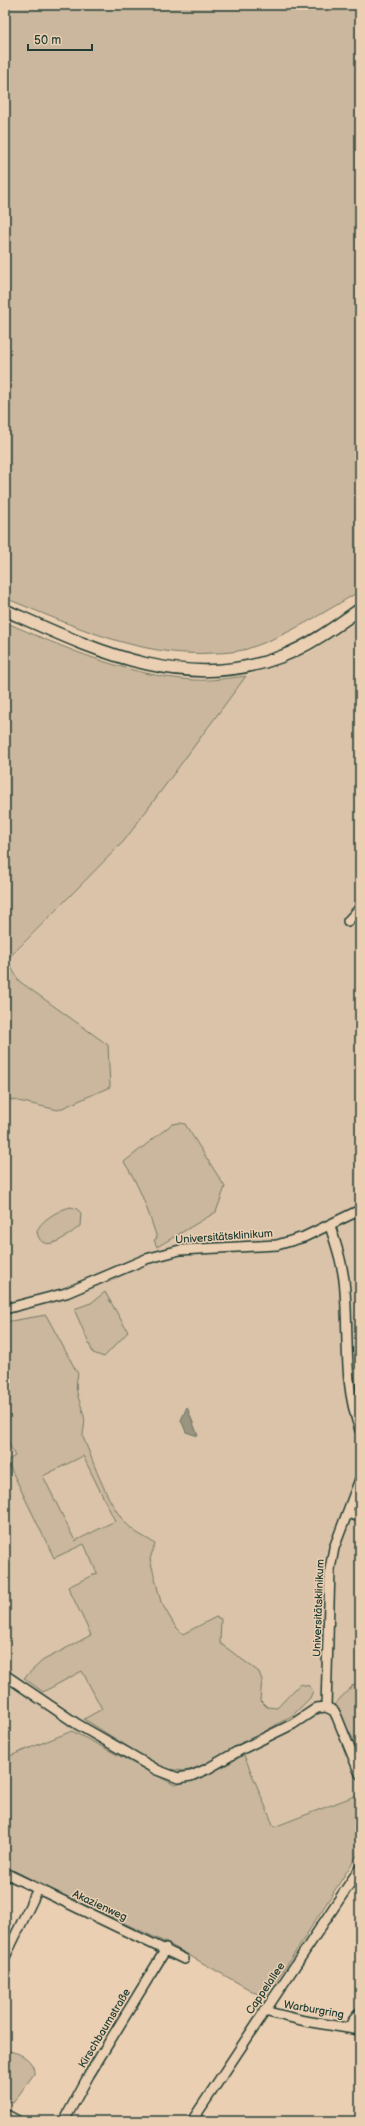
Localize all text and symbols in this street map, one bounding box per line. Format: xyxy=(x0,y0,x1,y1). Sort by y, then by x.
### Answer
scale bar xyxy=(28,26,92,52)
text: 50 m xyxy=(34,33,61,48)
street label: Universitätsklinikum xyxy=(175,1227,273,1246)
street label: Universitätsklinikum xyxy=(310,1559,327,1657)
street label: Akazienweg xyxy=(70,1887,129,1924)
street label: Cappelallee xyxy=(243,1959,288,2017)
street label: Kirschbaumstraße xyxy=(76,1986,133,2070)
street label: Warburgring xyxy=(283,1998,345,2021)

